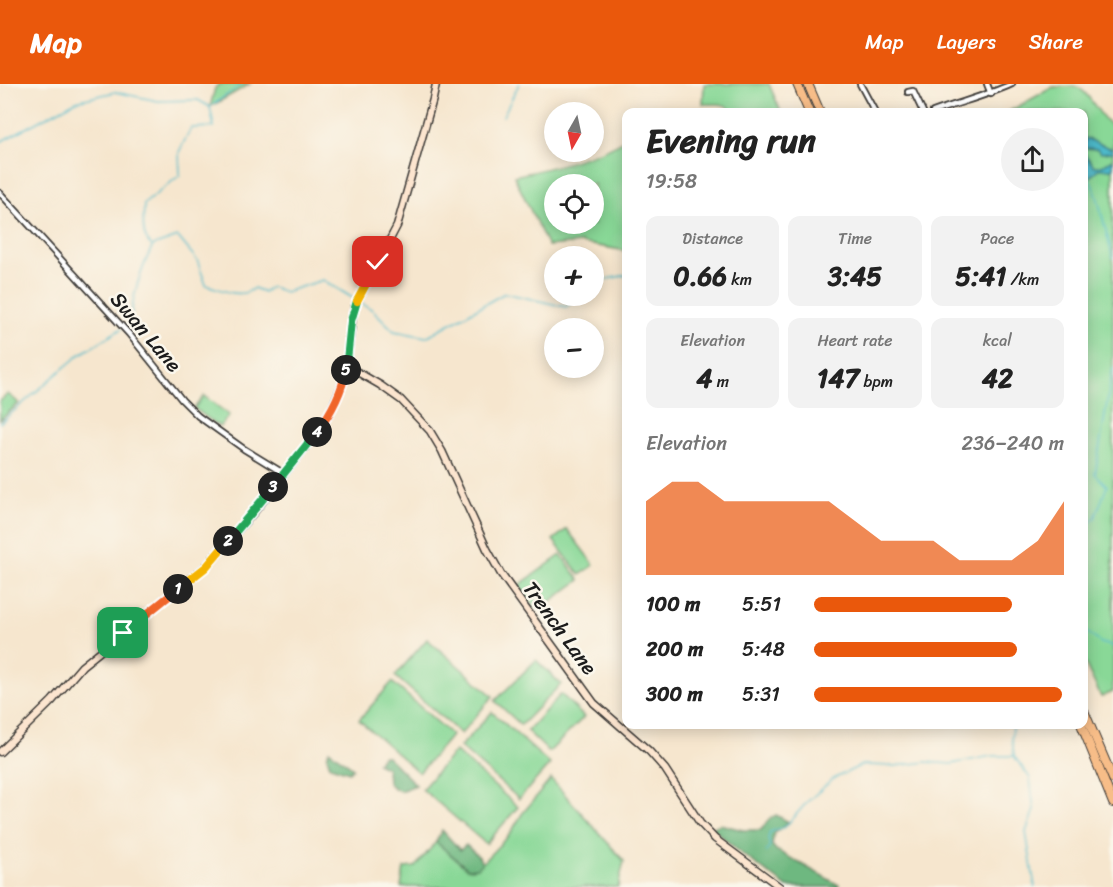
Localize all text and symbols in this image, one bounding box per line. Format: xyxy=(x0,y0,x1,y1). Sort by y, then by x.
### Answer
text: Map xyxy=(30,18,82,67)
text: Map xyxy=(865,23,904,61)
text: Layers xyxy=(937,23,996,61)
text: Share xyxy=(1029,23,1083,61)
north arrow xyxy=(544,102,604,162)
map controls xyxy=(544,102,604,378)
text: Evening run xyxy=(646,112,816,170)
button: share xyxy=(1001,128,1064,191)
text: 19:58 xyxy=(646,164,697,199)
button: locate xyxy=(544,174,604,234)
text: Distance xyxy=(682,224,743,253)
text: Time xyxy=(838,224,872,253)
text: Pace xyxy=(980,224,1014,253)
pin xyxy=(352,236,403,287)
icon: check xyxy=(361,245,394,278)
button: + xyxy=(544,246,604,306)
text: 0.66 xyxy=(673,253,727,299)
text: 3:45 xyxy=(828,253,882,299)
text: 5:41 xyxy=(955,253,1006,299)
text: km xyxy=(727,265,752,294)
text: /km xyxy=(1006,265,1039,294)
street label: Swan Lane xyxy=(100,283,192,381)
button: − xyxy=(544,318,604,378)
text: Elevation xyxy=(680,326,745,355)
text: Heart rate xyxy=(817,326,893,355)
text: kcal xyxy=(983,326,1012,355)
pin: 5 xyxy=(331,355,361,385)
text: 5 xyxy=(341,355,351,384)
text: 4 xyxy=(696,355,713,401)
text: 147 xyxy=(817,355,859,401)
text: 42 xyxy=(982,355,1013,401)
text: m xyxy=(713,367,729,396)
text: bpm xyxy=(859,367,893,396)
pin: 4 xyxy=(302,417,332,447)
text: 4 xyxy=(312,417,322,446)
text: Elevation xyxy=(646,426,727,461)
text: 236–240 m xyxy=(962,426,1064,461)
pin: 3 xyxy=(258,472,288,502)
text: 3 xyxy=(269,472,277,501)
pin: 2 xyxy=(213,526,243,556)
text: 2 xyxy=(223,526,233,555)
street label: Trench Lane xyxy=(513,573,607,683)
pin: 1 xyxy=(163,574,193,604)
text: 1 xyxy=(175,574,181,603)
text: 100 m xyxy=(646,587,700,622)
text: 5:51 xyxy=(742,587,781,622)
pin xyxy=(97,607,148,658)
icon: arrive xyxy=(106,616,139,649)
text: 200 m xyxy=(646,632,703,667)
text: 5:48 xyxy=(742,632,785,667)
text: 300 m xyxy=(646,677,703,712)
text: 5:31 xyxy=(742,677,780,712)

